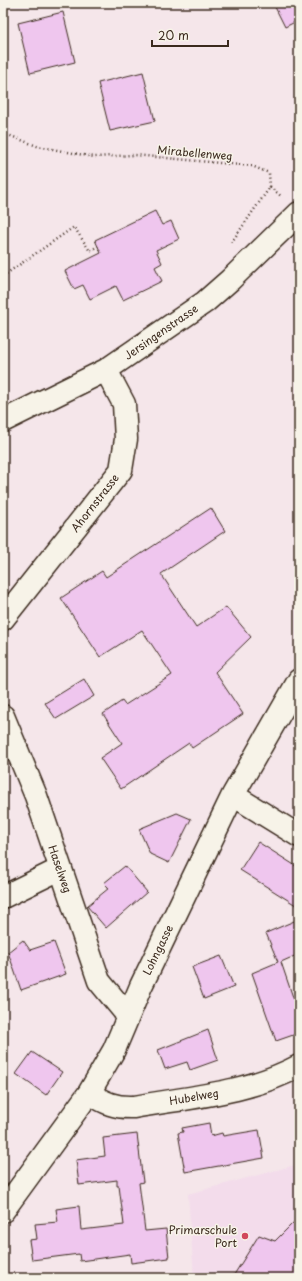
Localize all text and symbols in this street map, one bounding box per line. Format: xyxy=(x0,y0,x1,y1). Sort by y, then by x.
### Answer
scale bar xyxy=(152,22,228,48)
text: 20 m xyxy=(158,26,189,44)
street label: Mirabellenweg xyxy=(157,141,233,164)
street label: Jersingenstrasse xyxy=(120,300,201,364)
street label: Ahornstrasse xyxy=(66,470,123,535)
street label: Haselweg xyxy=(44,842,77,895)
street label: Lohngasse xyxy=(138,922,177,978)
street label: Hubelweg xyxy=(168,1084,220,1109)
place label: Primarschule Port xyxy=(168,1221,238,1251)
marker: Primarschule Port xyxy=(240,1231,250,1241)

